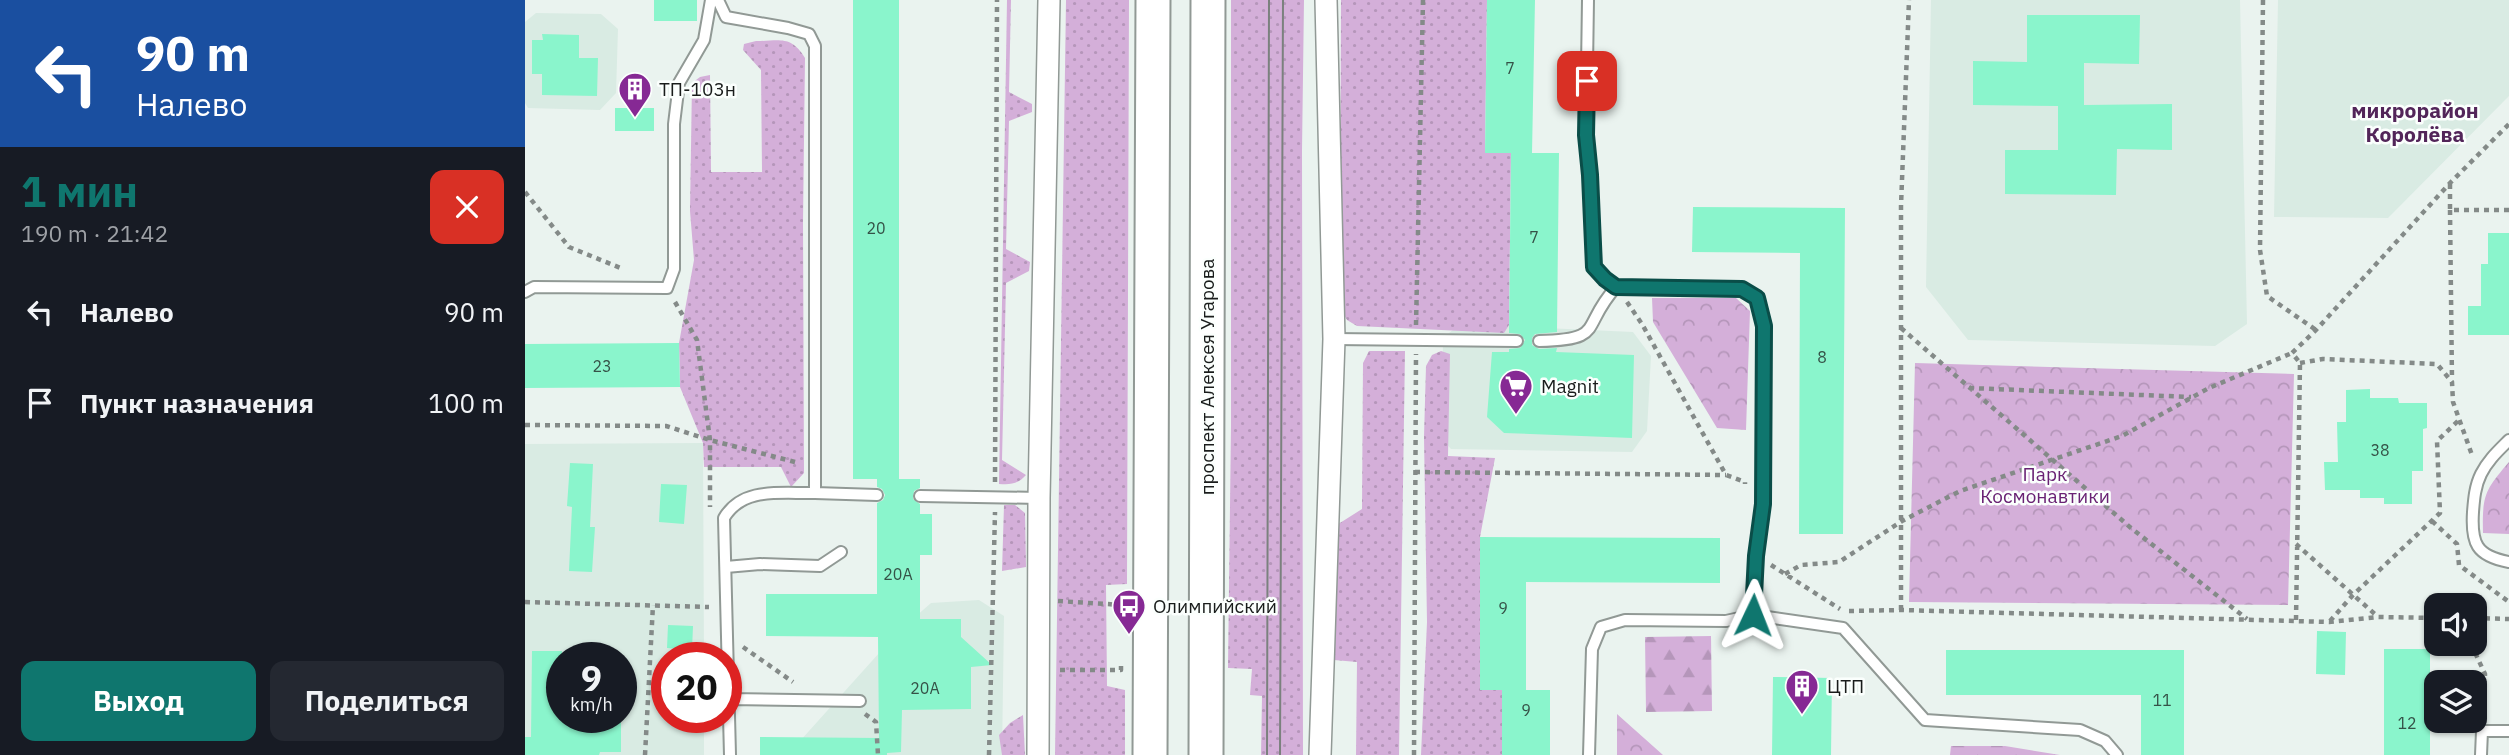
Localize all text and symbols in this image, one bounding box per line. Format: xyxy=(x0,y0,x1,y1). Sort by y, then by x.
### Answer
text: 90 m xyxy=(136,21,250,84)
icon: left xyxy=(21,28,112,119)
pin xyxy=(1557,51,1617,111)
house number: 7 xyxy=(1505,58,1515,78)
icon: arrive xyxy=(1568,62,1606,100)
building icon: ТП-103н xyxy=(616,70,654,119)
place label: ТП-103н xyxy=(659,77,736,101)
text: Налево xyxy=(136,83,247,125)
district label: микрорайон Королёва xyxy=(2351,96,2479,148)
text: 1 мин xyxy=(21,164,138,219)
button: close xyxy=(430,170,504,244)
text: 190 m · 21:42 xyxy=(21,218,168,248)
house number: 20 xyxy=(866,218,886,238)
house number: 7 xyxy=(1529,227,1539,247)
street label: проспект Алексея Угарова xyxy=(1195,259,1219,495)
icon: left xyxy=(21,293,59,331)
text: Налево xyxy=(80,295,174,329)
text: 90 m xyxy=(444,295,504,329)
house number: 8 xyxy=(1817,347,1827,367)
house number: 23 xyxy=(592,356,612,376)
supermarket icon: Magnit xyxy=(1497,367,1535,416)
place label: Magnit xyxy=(1541,374,1599,398)
icon: arrive xyxy=(21,384,59,422)
text: Пункт назначения xyxy=(80,386,314,420)
text: 100 m xyxy=(428,386,504,420)
house number: 38 xyxy=(2370,440,2390,460)
park label: Парк Космонавтики xyxy=(1980,462,2110,508)
house number: 20А xyxy=(883,564,913,584)
position arrow xyxy=(1716,578,1790,652)
bus stop icon: Олимпийский xyxy=(1110,587,1148,636)
map controls xyxy=(2424,593,2487,733)
button: sound xyxy=(2424,593,2487,656)
place label: Олимпийский xyxy=(1153,594,1277,618)
house number: 9 xyxy=(1498,598,1508,618)
speed limit sign: 20 xyxy=(651,642,742,733)
text: 9 xyxy=(581,655,602,701)
button: Выход xyxy=(21,661,256,741)
button: Поделиться xyxy=(270,661,504,741)
building icon: ЦТП xyxy=(1783,667,1821,716)
button: layers xyxy=(2424,670,2487,733)
place label: ЦТП xyxy=(1827,674,1864,698)
house number: 20А xyxy=(910,678,940,698)
house number: 11 xyxy=(2152,690,2172,710)
text: km/h xyxy=(570,693,613,716)
house number: 9 xyxy=(1521,700,1531,720)
house number: 12 xyxy=(2397,713,2417,733)

